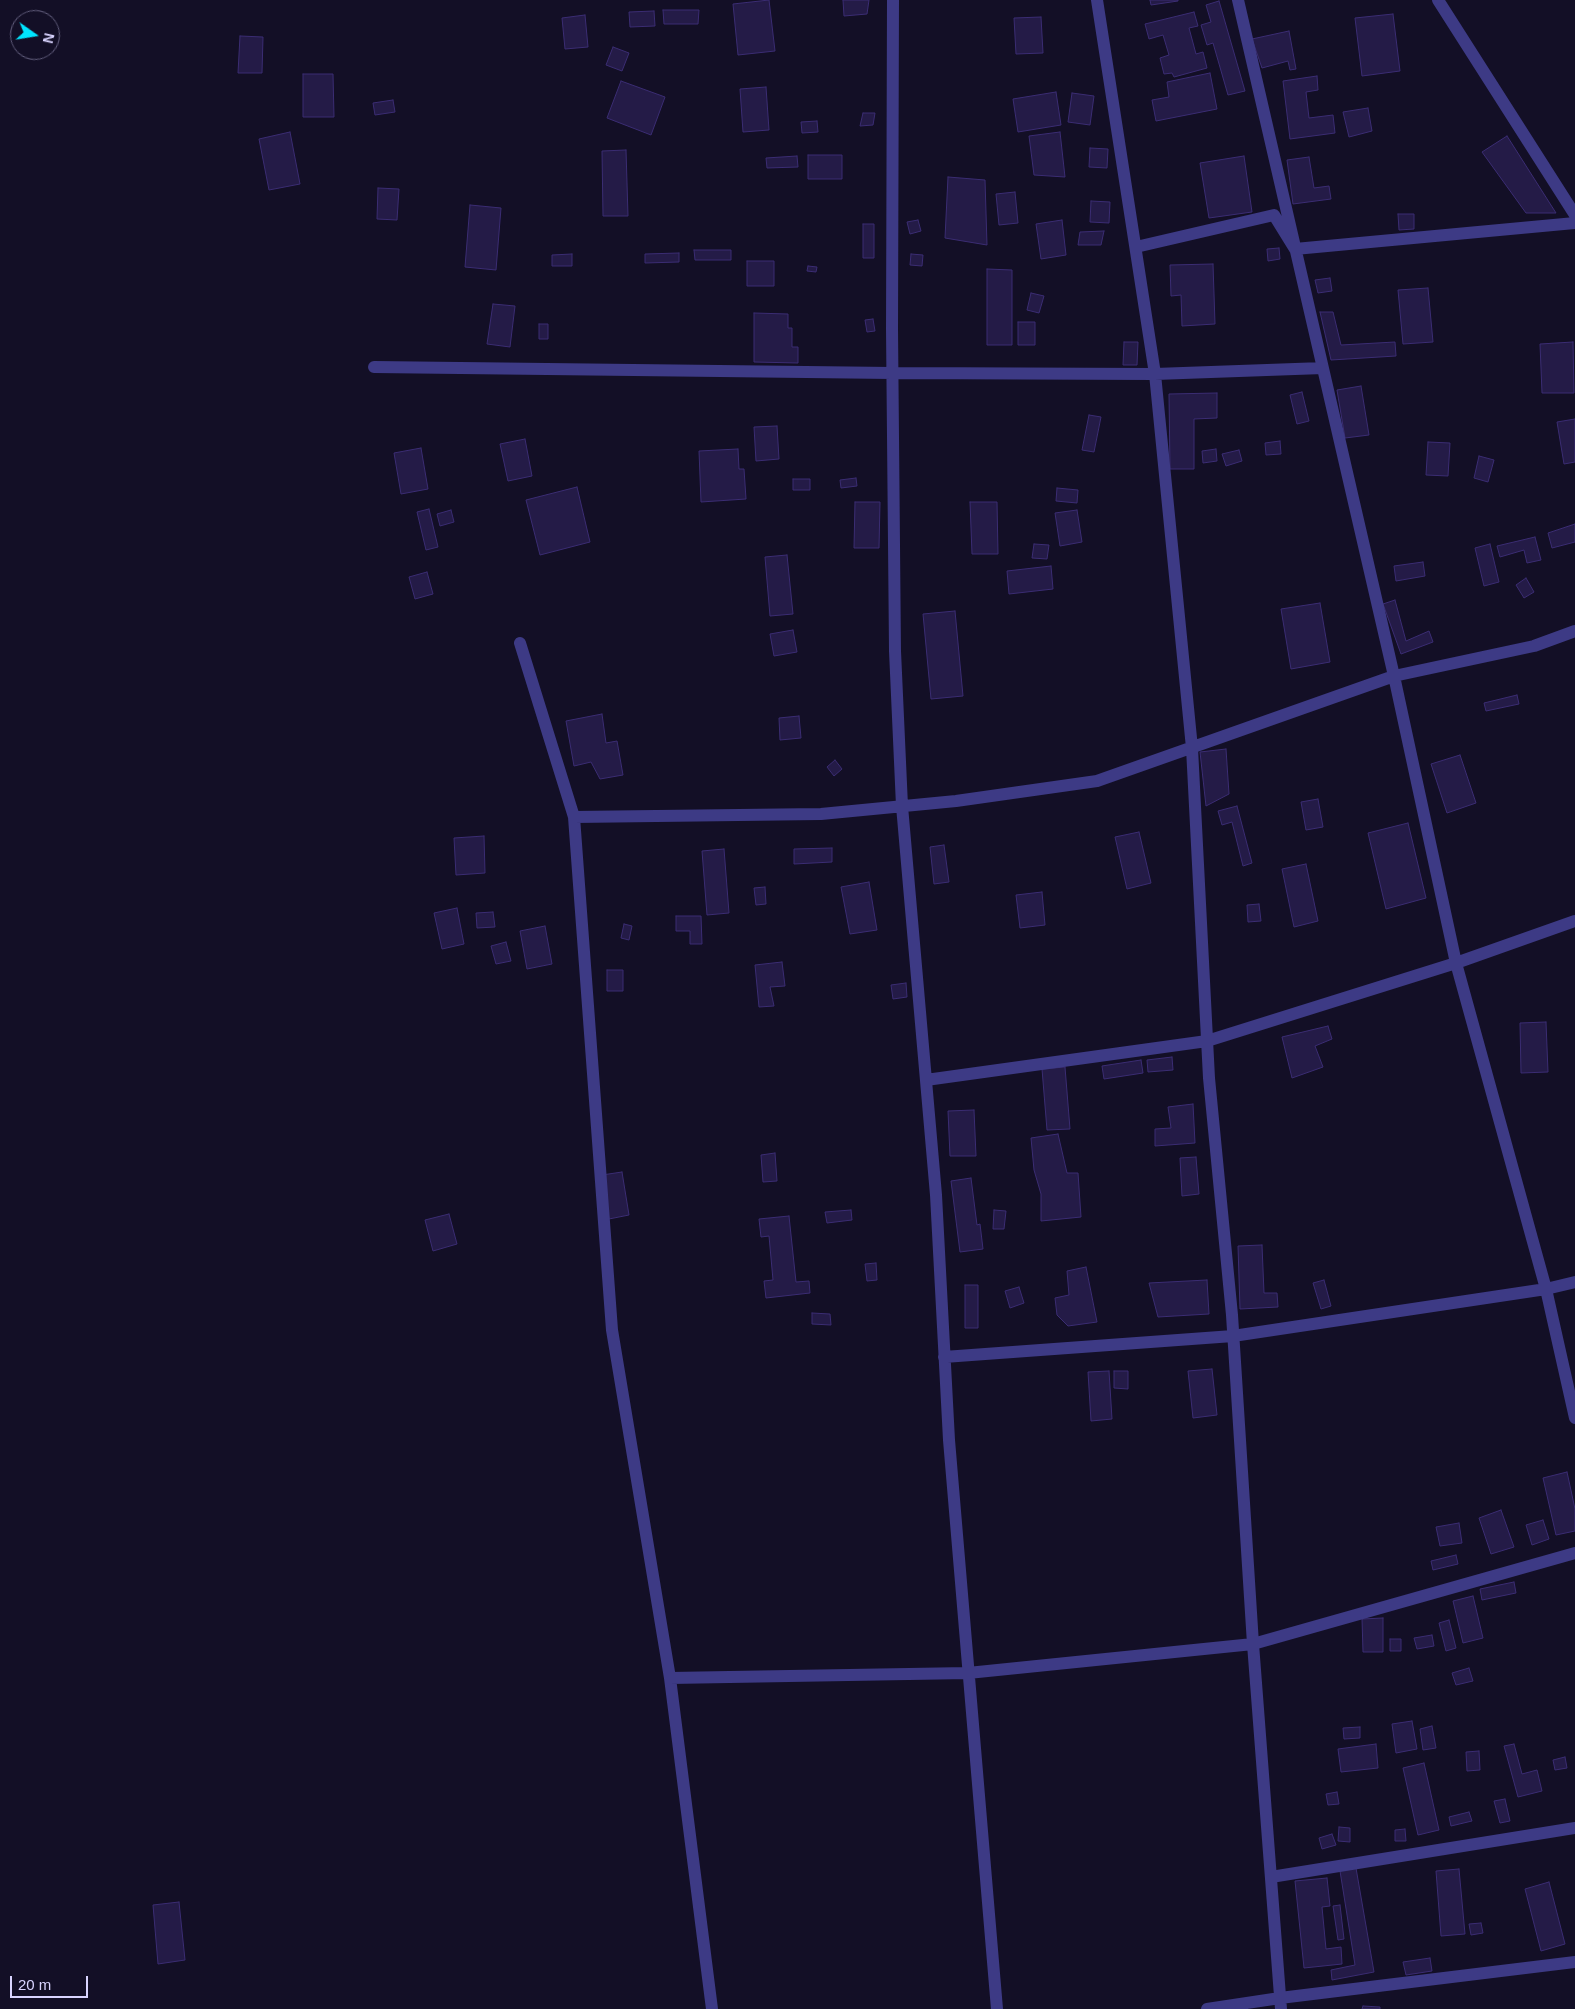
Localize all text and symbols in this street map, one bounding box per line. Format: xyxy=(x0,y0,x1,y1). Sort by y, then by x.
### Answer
north arrow xyxy=(10,10,60,60)
text: N xyxy=(40,31,58,45)
scale bar xyxy=(12,1966,90,1998)
text: 20 m xyxy=(18,1976,51,1993)

